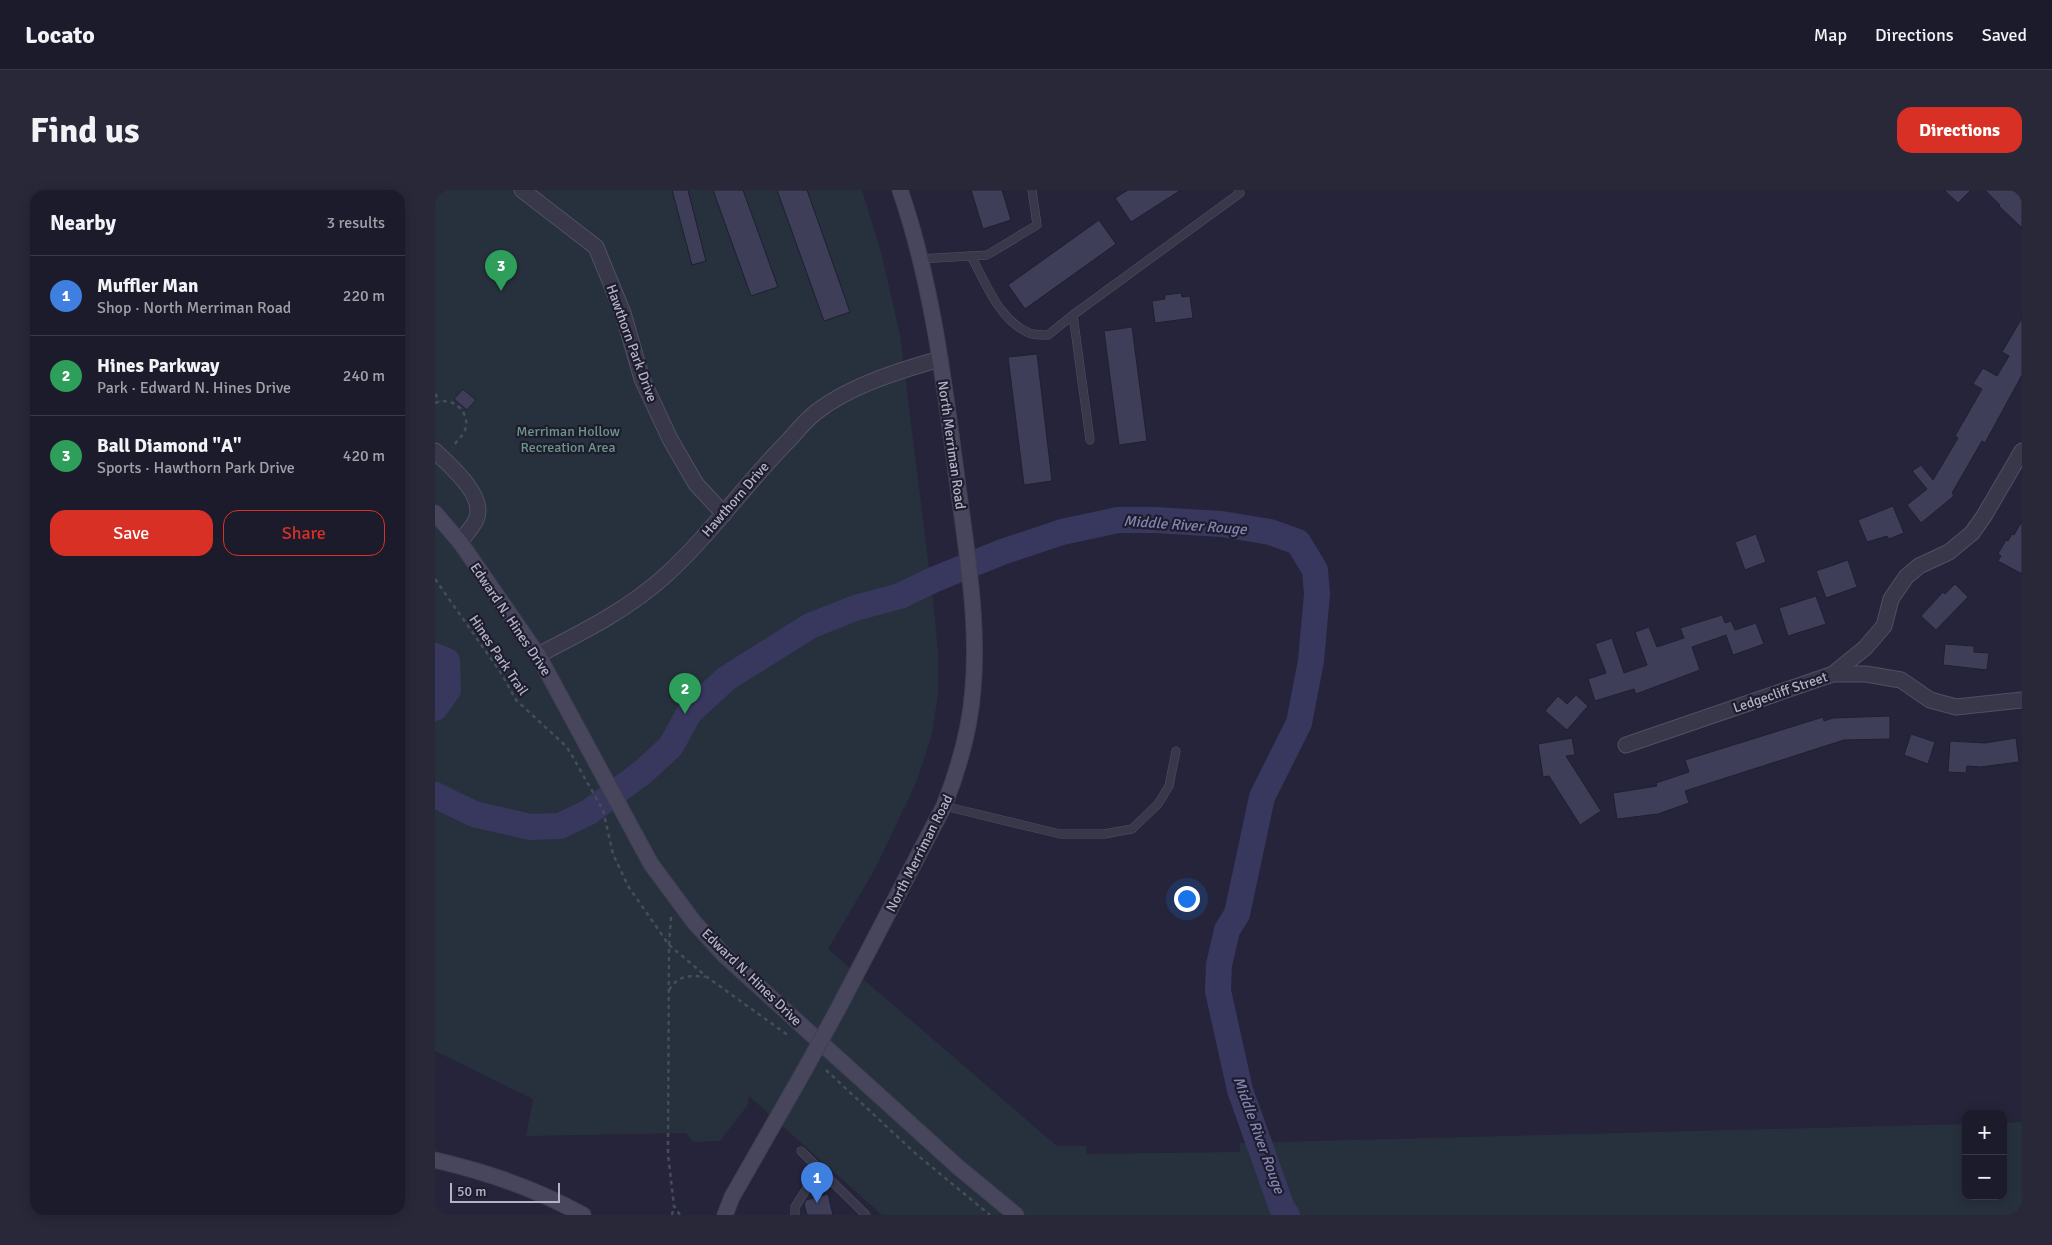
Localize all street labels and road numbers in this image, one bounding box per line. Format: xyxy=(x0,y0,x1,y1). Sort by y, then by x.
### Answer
street label: Hawthorn Park Drive xyxy=(602,282,661,404)
street label: North Merriman Road xyxy=(934,380,969,510)
street label: Hawthorn Drive xyxy=(698,458,773,540)
street label: Edward N. Hines Drive xyxy=(467,560,555,679)
street label: Hines Park Trail xyxy=(465,612,532,699)
street label: Ledgecliff Street xyxy=(1731,668,1830,717)
street label: North Merriman Road xyxy=(882,792,956,915)
street label: Edward N. Hines Drive xyxy=(698,925,805,1029)

